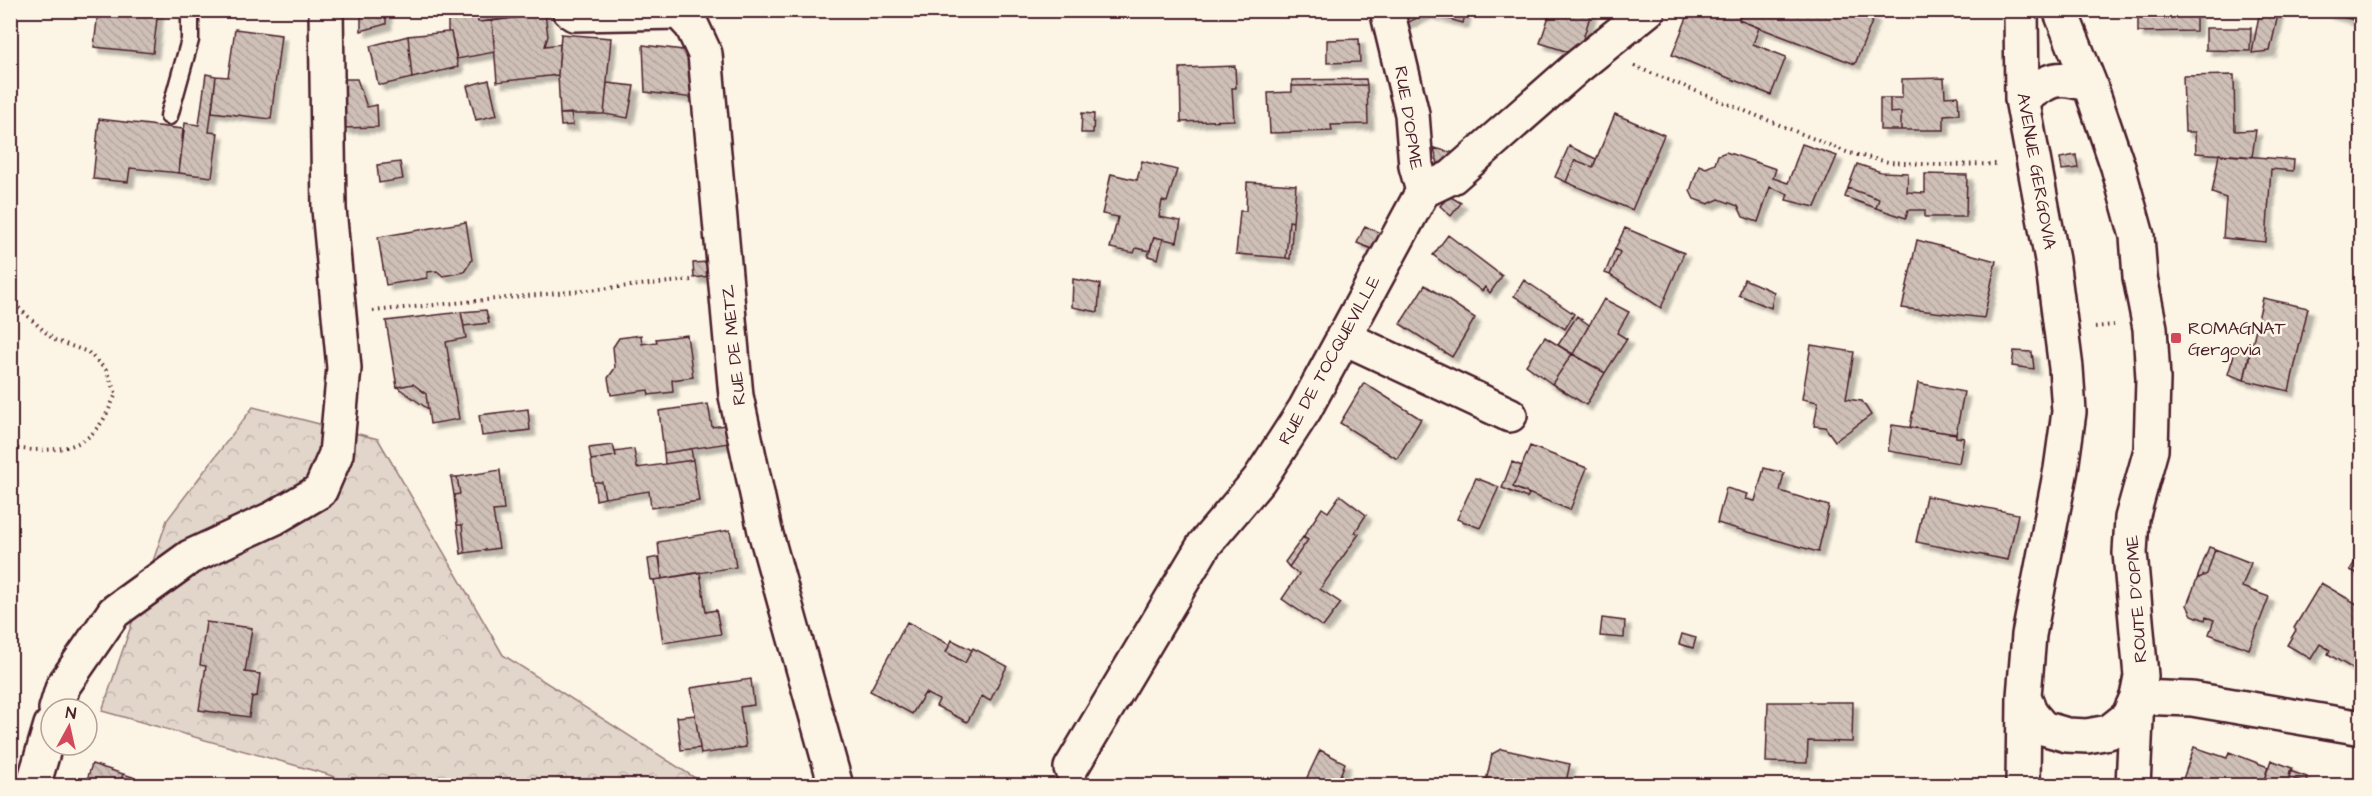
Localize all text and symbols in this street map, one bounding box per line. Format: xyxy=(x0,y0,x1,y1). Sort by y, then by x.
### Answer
street label: RUE D'OPME xyxy=(1388,65,1429,172)
street label: AVENUE GERGOVIA xyxy=(2010,91,2063,252)
street label: RUE DE TOCQUEVILLE xyxy=(1273,271,1386,449)
street label: RUE DE METZ xyxy=(715,283,752,407)
place label: ROMAGNAT Gergovia xyxy=(2188,316,2287,363)
marker: ROMAGNAT Gergovia xyxy=(2169,331,2183,345)
street label: ROUTE D'OPME xyxy=(2120,534,2153,664)
north arrow xyxy=(39,697,99,757)
text: N xyxy=(64,702,77,725)

